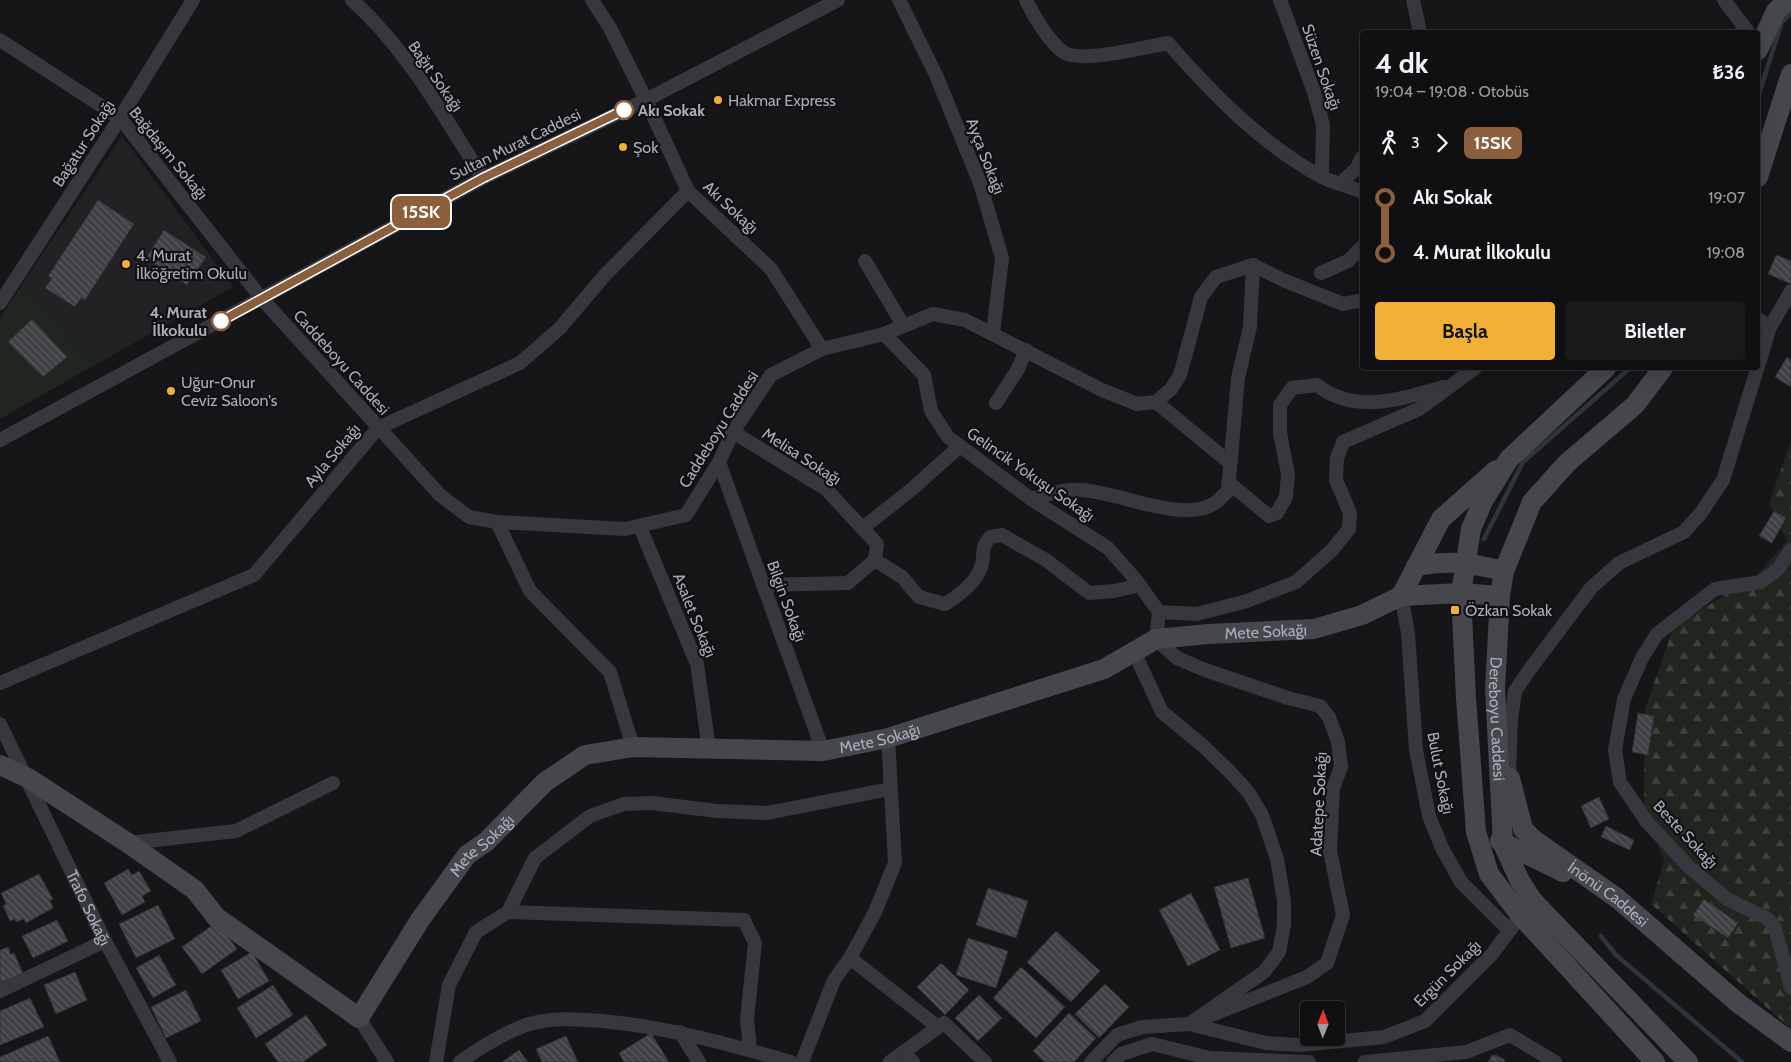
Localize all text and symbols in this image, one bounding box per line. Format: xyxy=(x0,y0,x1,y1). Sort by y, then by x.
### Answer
street label: Süzen Sokağı xyxy=(1298,22,1345,113)
street label: Bağıt Sokağı xyxy=(404,37,467,115)
text: 4 dk xyxy=(1375,46,1428,80)
text: ₺36 xyxy=(1713,61,1745,84)
text: 19:04 – 19:08 · Otobüs xyxy=(1375,82,1529,101)
place label: Hakmar Express xyxy=(728,91,836,110)
marker: Hakmar Express xyxy=(712,94,724,106)
street label: Bağatur Sokağı xyxy=(48,96,118,190)
marker: Akı Sokak xyxy=(614,100,634,120)
place label: Akı Sokak xyxy=(638,101,705,120)
street label: Bağdaşım Sokağı xyxy=(125,103,212,203)
street label: Sultan Murat Caddesi xyxy=(447,105,584,184)
street label: Ayça Sokağı xyxy=(962,115,1009,197)
icon: walk xyxy=(1375,129,1403,157)
icon: forward xyxy=(1428,129,1456,157)
text: 15SK xyxy=(1474,132,1512,154)
text: 3 xyxy=(1411,133,1420,152)
place label: Şok xyxy=(633,138,659,157)
marker: Şok xyxy=(617,141,629,153)
street label: Akı Sokağı xyxy=(699,177,762,238)
text: Akı Sokak xyxy=(1413,186,1493,209)
text: 19:07 xyxy=(1708,188,1745,207)
line badge: 15SK xyxy=(386,196,456,228)
text: 15SK xyxy=(402,201,440,223)
text: 4. Murat İlkokulu xyxy=(1413,241,1551,264)
text: 19:08 xyxy=(1707,243,1745,262)
place label: 4. Murat İlköğretim Okulu xyxy=(136,246,247,283)
marker: 4. Murat İlköğretim Okulu xyxy=(120,258,132,270)
button: Başla xyxy=(1375,302,1555,360)
button: Biletler xyxy=(1565,302,1745,360)
place label: 4. Murat İlkokulu xyxy=(149,303,207,340)
street label: Caddeboyu Caddesi xyxy=(290,306,394,419)
marker: 4. Murat İlkokulu xyxy=(211,311,231,331)
street label: Caddeboyu Caddesi xyxy=(675,367,762,491)
place label: Uğur-Onur Ceviz Saloon's xyxy=(181,373,278,410)
marker: Uğur-Onur Ceviz Saloon's xyxy=(165,385,177,397)
street label: Ayla Sokağı xyxy=(300,420,364,491)
street label: Gelincik Yokuşu Sokağı xyxy=(963,423,1098,526)
street label: Melisa Sokağı xyxy=(759,424,845,489)
street label: Bilgin Sokağı xyxy=(763,558,810,644)
street label: Asalet Sokağı xyxy=(669,570,720,660)
place label: Özkan Sokak xyxy=(1465,601,1553,620)
marker: Özkan Sokak xyxy=(1449,604,1461,616)
street label: Mete Sokağı xyxy=(1224,620,1307,643)
street label: Dereboyu Caddesi xyxy=(1485,656,1509,781)
street label: Mete Sokağı xyxy=(838,719,922,758)
street label: Bulut Sokağı xyxy=(1423,730,1458,816)
street label: Adatepe Sokağı xyxy=(1306,751,1331,857)
street label: Beste Sokağı xyxy=(1649,796,1722,872)
street label: Mete Sokağı xyxy=(446,810,518,880)
street label: İnönü Caddesi xyxy=(1564,858,1652,931)
street label: Trafo Sokağı xyxy=(62,867,115,949)
street label: Ergün Sokağı xyxy=(1410,936,1485,1011)
north arrow xyxy=(1300,1001,1345,1046)
map controls xyxy=(1300,1001,1345,1046)

